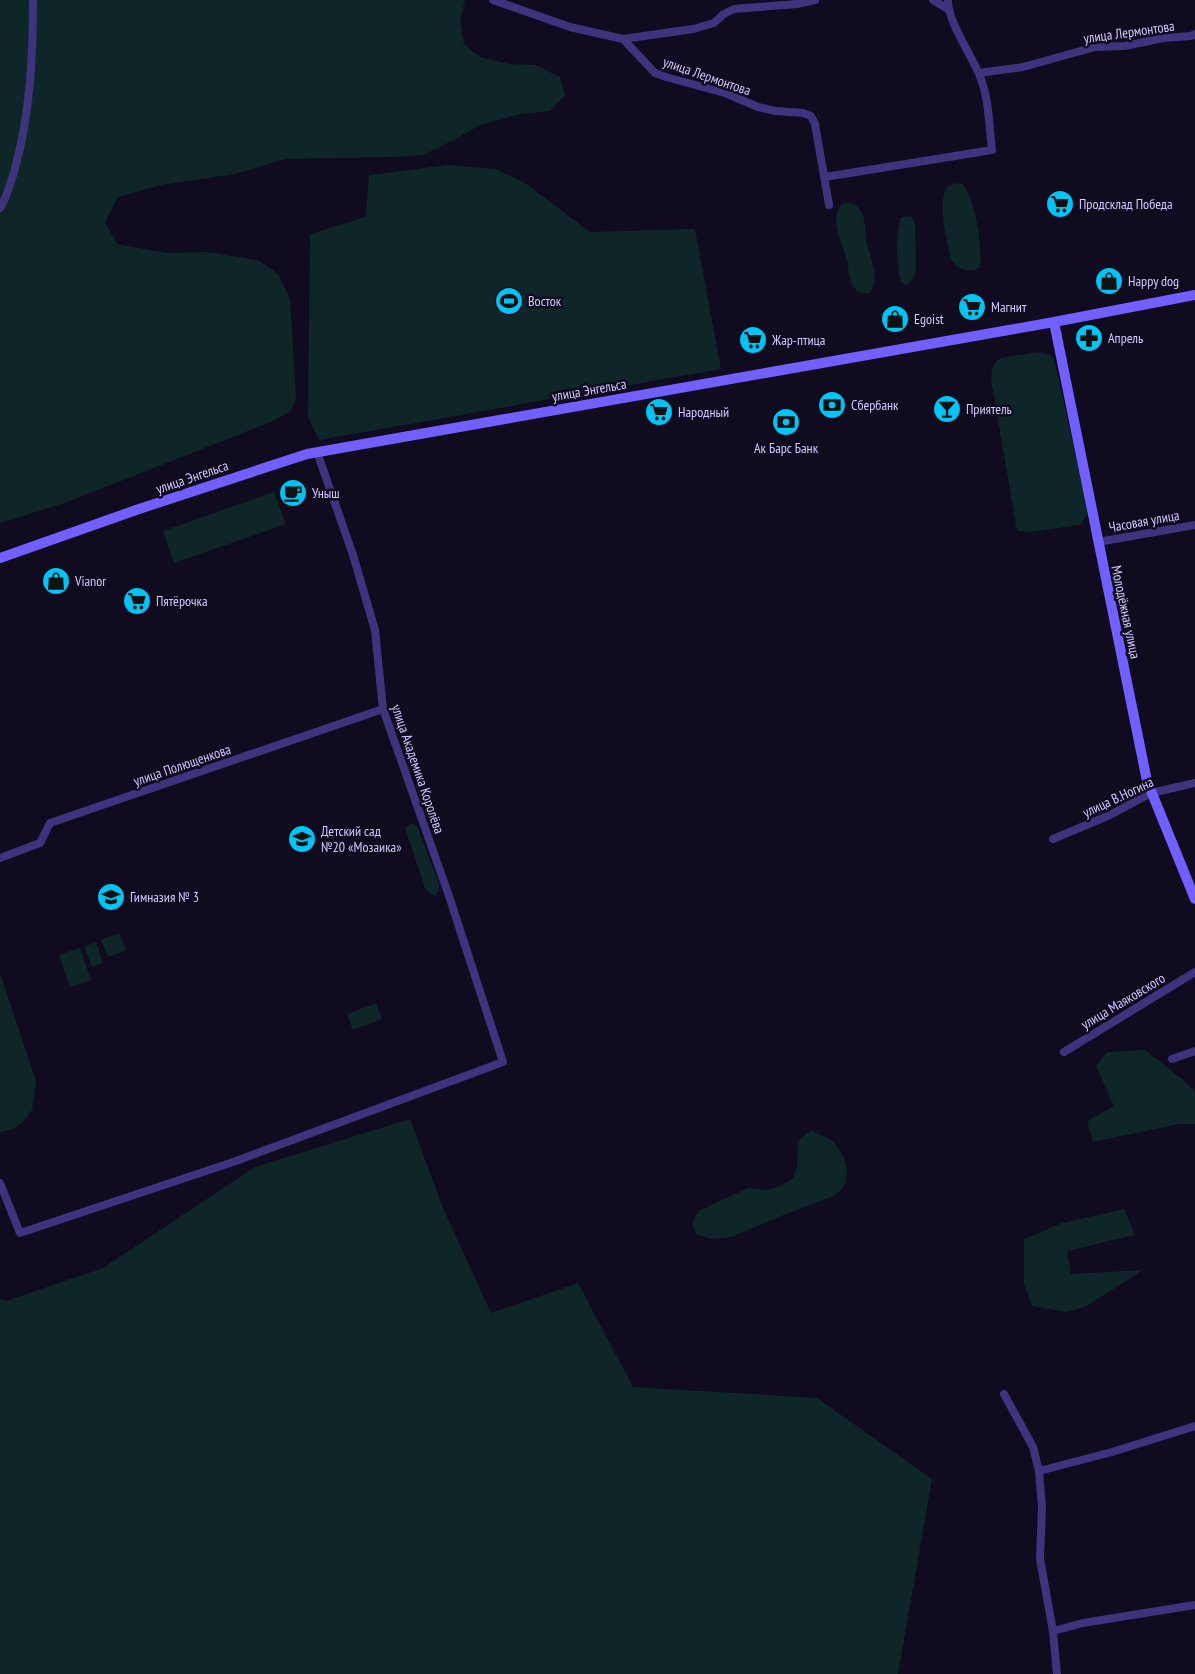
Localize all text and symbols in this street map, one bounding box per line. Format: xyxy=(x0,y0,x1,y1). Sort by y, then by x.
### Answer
street label: улица Лермонтова xyxy=(1082,17,1176,47)
street label: улица Лермонтова xyxy=(661,53,753,99)
supermarket icon: Продсклад Победа xyxy=(1045,189,1075,219)
place label: Продсклад Победа xyxy=(1079,195,1172,213)
shop icon: Happy dog xyxy=(1094,266,1124,296)
place label: Happy dog xyxy=(1128,272,1179,290)
sports icon: Восток xyxy=(494,286,524,316)
place label: Восток xyxy=(528,292,562,310)
supermarket icon: Магнит xyxy=(957,292,987,322)
place label: Магнит xyxy=(991,298,1027,316)
shop icon: Egoist xyxy=(880,304,910,334)
place label: Egoist xyxy=(914,310,944,328)
pharmacy icon: Апрель xyxy=(1074,323,1104,353)
supermarket icon: Жар-птица xyxy=(738,325,768,355)
place label: Апрель xyxy=(1108,329,1143,347)
place label: Жар-птица xyxy=(771,331,825,349)
street label: улица Энгельса xyxy=(550,375,628,405)
bank icon: Сбербанк xyxy=(817,390,847,420)
bar icon: Приятель xyxy=(932,394,962,424)
place label: Сбербанк xyxy=(851,396,899,414)
supermarket icon: Народный xyxy=(644,397,674,427)
place label: Приятель xyxy=(966,400,1012,418)
place label: Народный xyxy=(678,403,729,421)
bank icon: Ак Барс Банк xyxy=(771,407,801,437)
place label: Ак Барс Банк xyxy=(754,439,819,457)
street label: улица Энгельса xyxy=(153,456,231,498)
cafe icon: Уныш xyxy=(278,478,308,508)
place label: Уныш xyxy=(312,484,340,502)
street label: Часовая улица xyxy=(1107,506,1181,536)
street label: Молодёжная улица xyxy=(1107,564,1145,660)
shop icon: Vianor xyxy=(41,566,71,596)
place label: Vianor xyxy=(74,572,106,590)
supermarket icon: Пятёрочка xyxy=(122,586,152,616)
place label: Пятёрочка xyxy=(156,592,208,610)
street label: улица Академика Королёва xyxy=(387,702,449,836)
street label: улица Полющенкова xyxy=(131,740,233,790)
street label: улица В.Ногина xyxy=(1080,773,1156,821)
place label: Детский сад №20 «Мозаика» xyxy=(321,822,402,856)
school or university icon: Детский сад №20 «Мозаика» xyxy=(287,824,317,854)
school or university icon: Гимназия № 3 xyxy=(96,882,126,912)
place label: Гимназия № 3 xyxy=(130,888,199,906)
street label: улица Маяковского xyxy=(1078,969,1168,1033)

